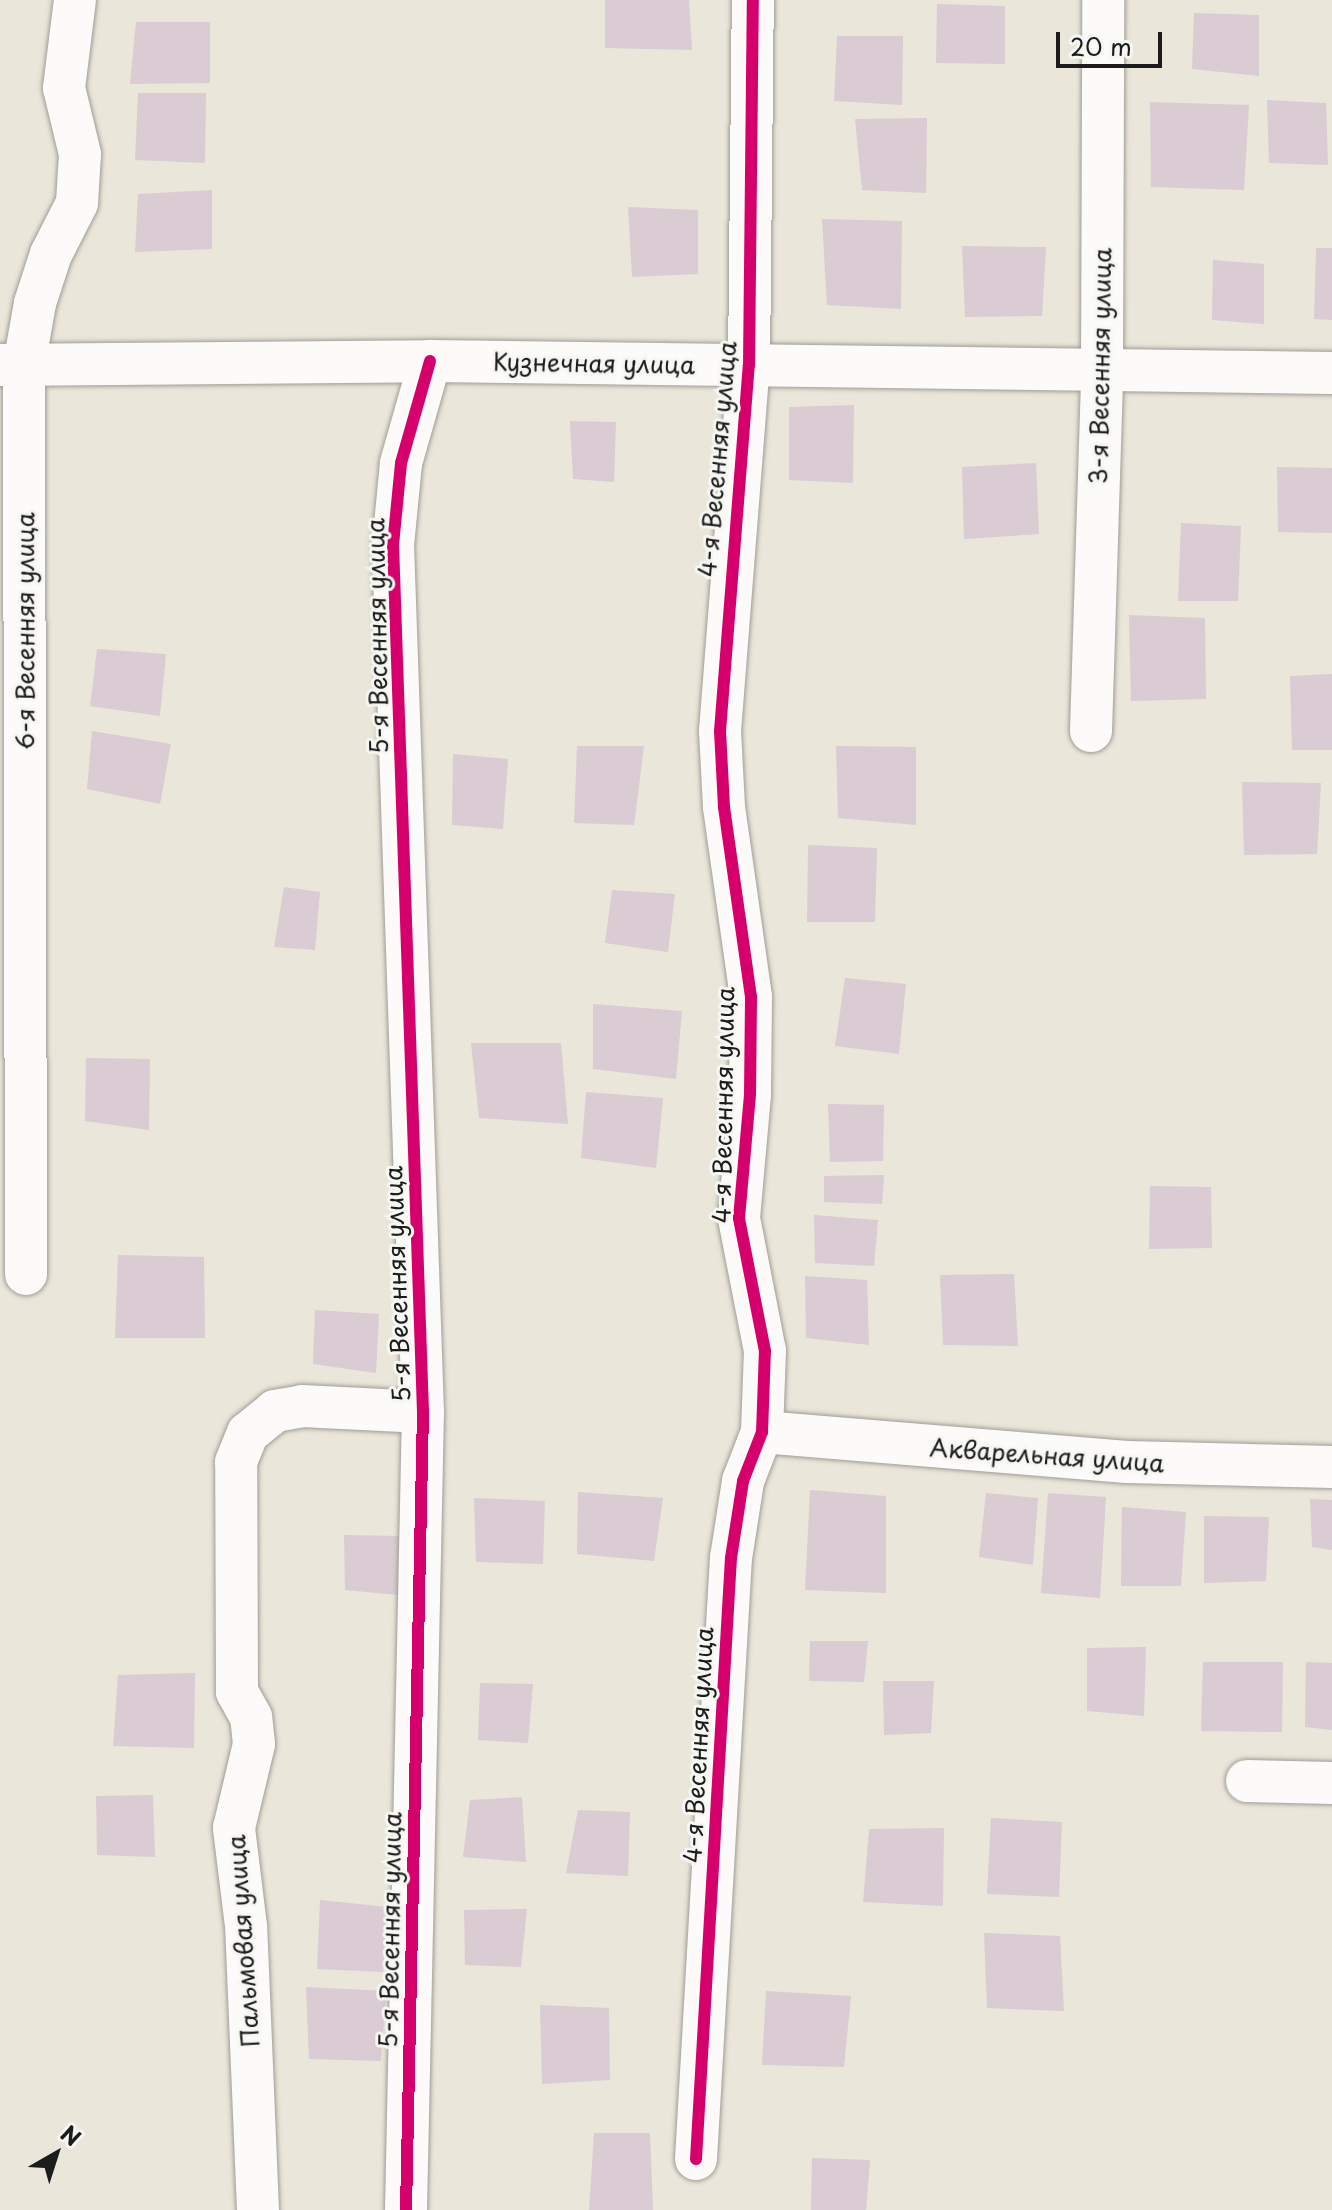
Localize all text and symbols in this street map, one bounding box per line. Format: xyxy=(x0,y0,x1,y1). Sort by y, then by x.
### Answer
scale bar xyxy=(1060,16,1166,66)
text: 20 m xyxy=(1070,28,1132,64)
street label: 3-я Весенняя улица xyxy=(1084,247,1116,485)
street label: 4-я Весенняя улица xyxy=(692,339,742,579)
street label: Кузнечная улица xyxy=(492,347,696,379)
street label: 6-я Весенняя улица xyxy=(11,512,39,750)
street label: 5-я Весенняя улица xyxy=(361,517,393,755)
street label: 4-я Весенняя улица xyxy=(707,986,739,1224)
street label: 5-я Весенняя улица xyxy=(378,1165,416,1403)
street label: Акварельная улица xyxy=(928,1432,1166,1478)
street label: 4-я Весенняя улица xyxy=(677,1625,719,1865)
street label: 5-я Весенняя улица xyxy=(374,1811,406,2049)
street label: Пальмовая улица xyxy=(221,1833,265,2049)
north arrow xyxy=(16,2114,96,2194)
text: N xyxy=(54,2117,89,2153)

